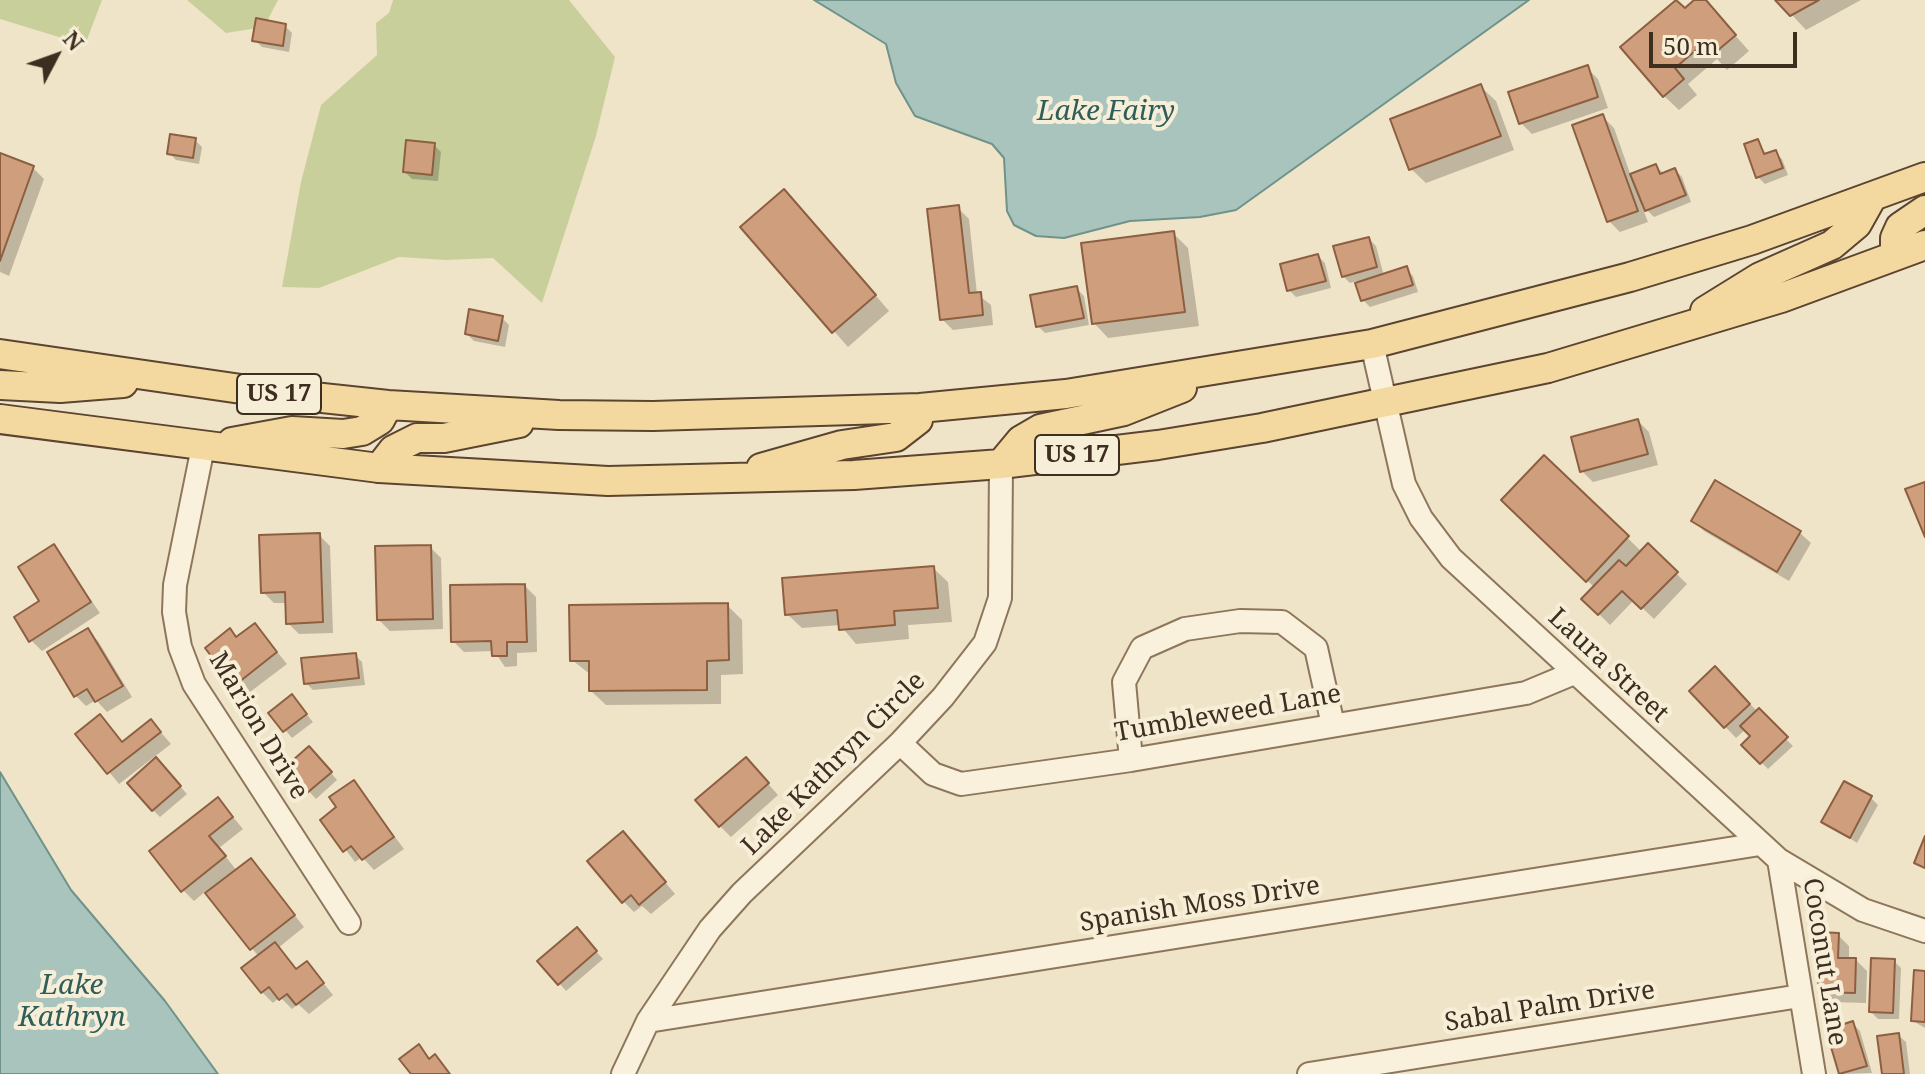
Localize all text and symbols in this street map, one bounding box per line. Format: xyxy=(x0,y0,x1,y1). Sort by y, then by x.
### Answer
north arrow xyxy=(16,16,96,96)
scale bar xyxy=(1653,16,1801,66)
text: N xyxy=(57,24,91,57)
text: 50 m xyxy=(1663,29,1719,62)
water label: Lake Fairy xyxy=(1037,95,1175,129)
road number: US 17 xyxy=(237,374,321,414)
road number: US 17 xyxy=(1035,435,1119,475)
street label: Laura Street xyxy=(1541,602,1675,730)
street label: Marion Drive xyxy=(202,647,314,805)
street label: Lake Kathryn Circle xyxy=(736,666,932,862)
street label: Tumbleweed Lane xyxy=(1112,679,1344,749)
street label: Spanish Moss Drive xyxy=(1078,871,1322,939)
street label: Coconut Lane xyxy=(1795,876,1853,1048)
water label: Lake Kathryn xyxy=(18,969,126,1035)
street label: Sabal Palm Drive xyxy=(1443,975,1657,1039)

